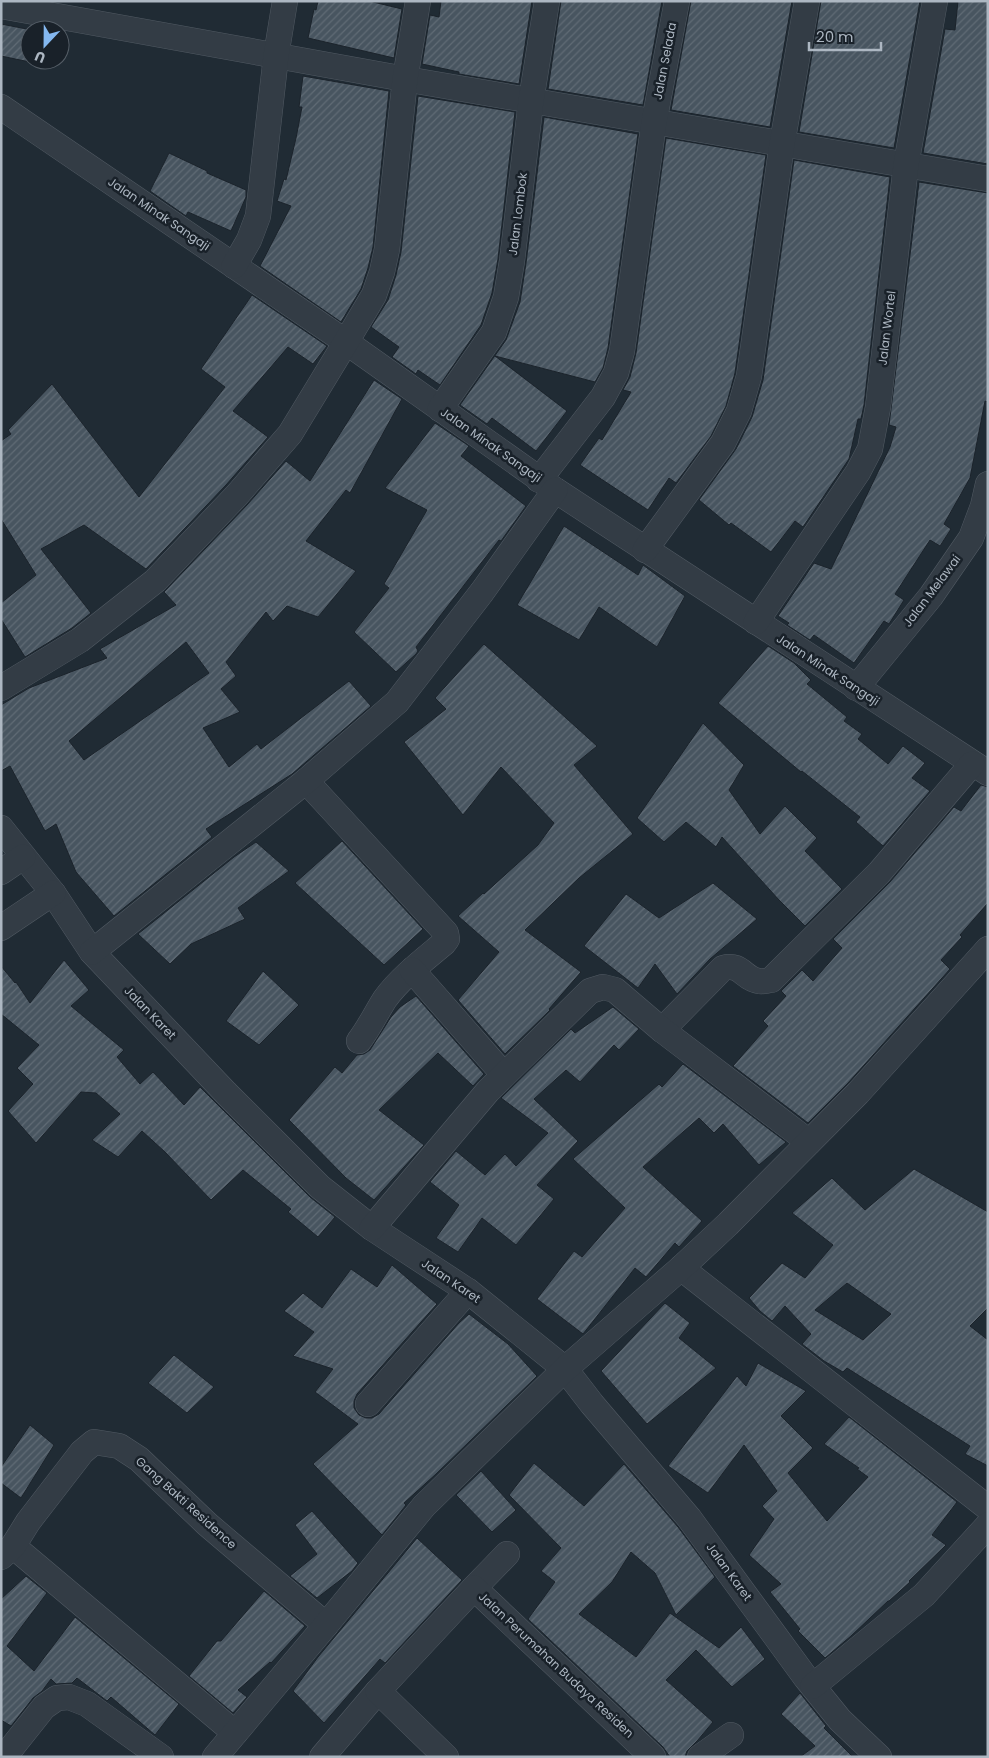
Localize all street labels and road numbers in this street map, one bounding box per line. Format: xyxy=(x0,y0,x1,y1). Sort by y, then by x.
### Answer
street label: Jalan Selada xyxy=(649,21,680,101)
street label: Jalan Lombok xyxy=(504,171,531,256)
street label: Jalan Minak Sangaji xyxy=(105,173,214,254)
street label: Jalan Wortel xyxy=(873,290,900,366)
street label: Jalan Minak Sangaji xyxy=(437,403,545,486)
street label: Jalan Melawai xyxy=(899,551,964,630)
street label: Jalan Minak Sangaji xyxy=(773,630,883,709)
street label: Jalan Karet xyxy=(121,982,180,1043)
street label: Jalan Karet xyxy=(418,1255,484,1307)
street label: Gang Bakti Residence xyxy=(132,1453,241,1553)
street label: Jalan Karet xyxy=(703,1539,756,1604)
street label: Jalan Perumahan Budaya Residen xyxy=(475,1588,638,1741)

